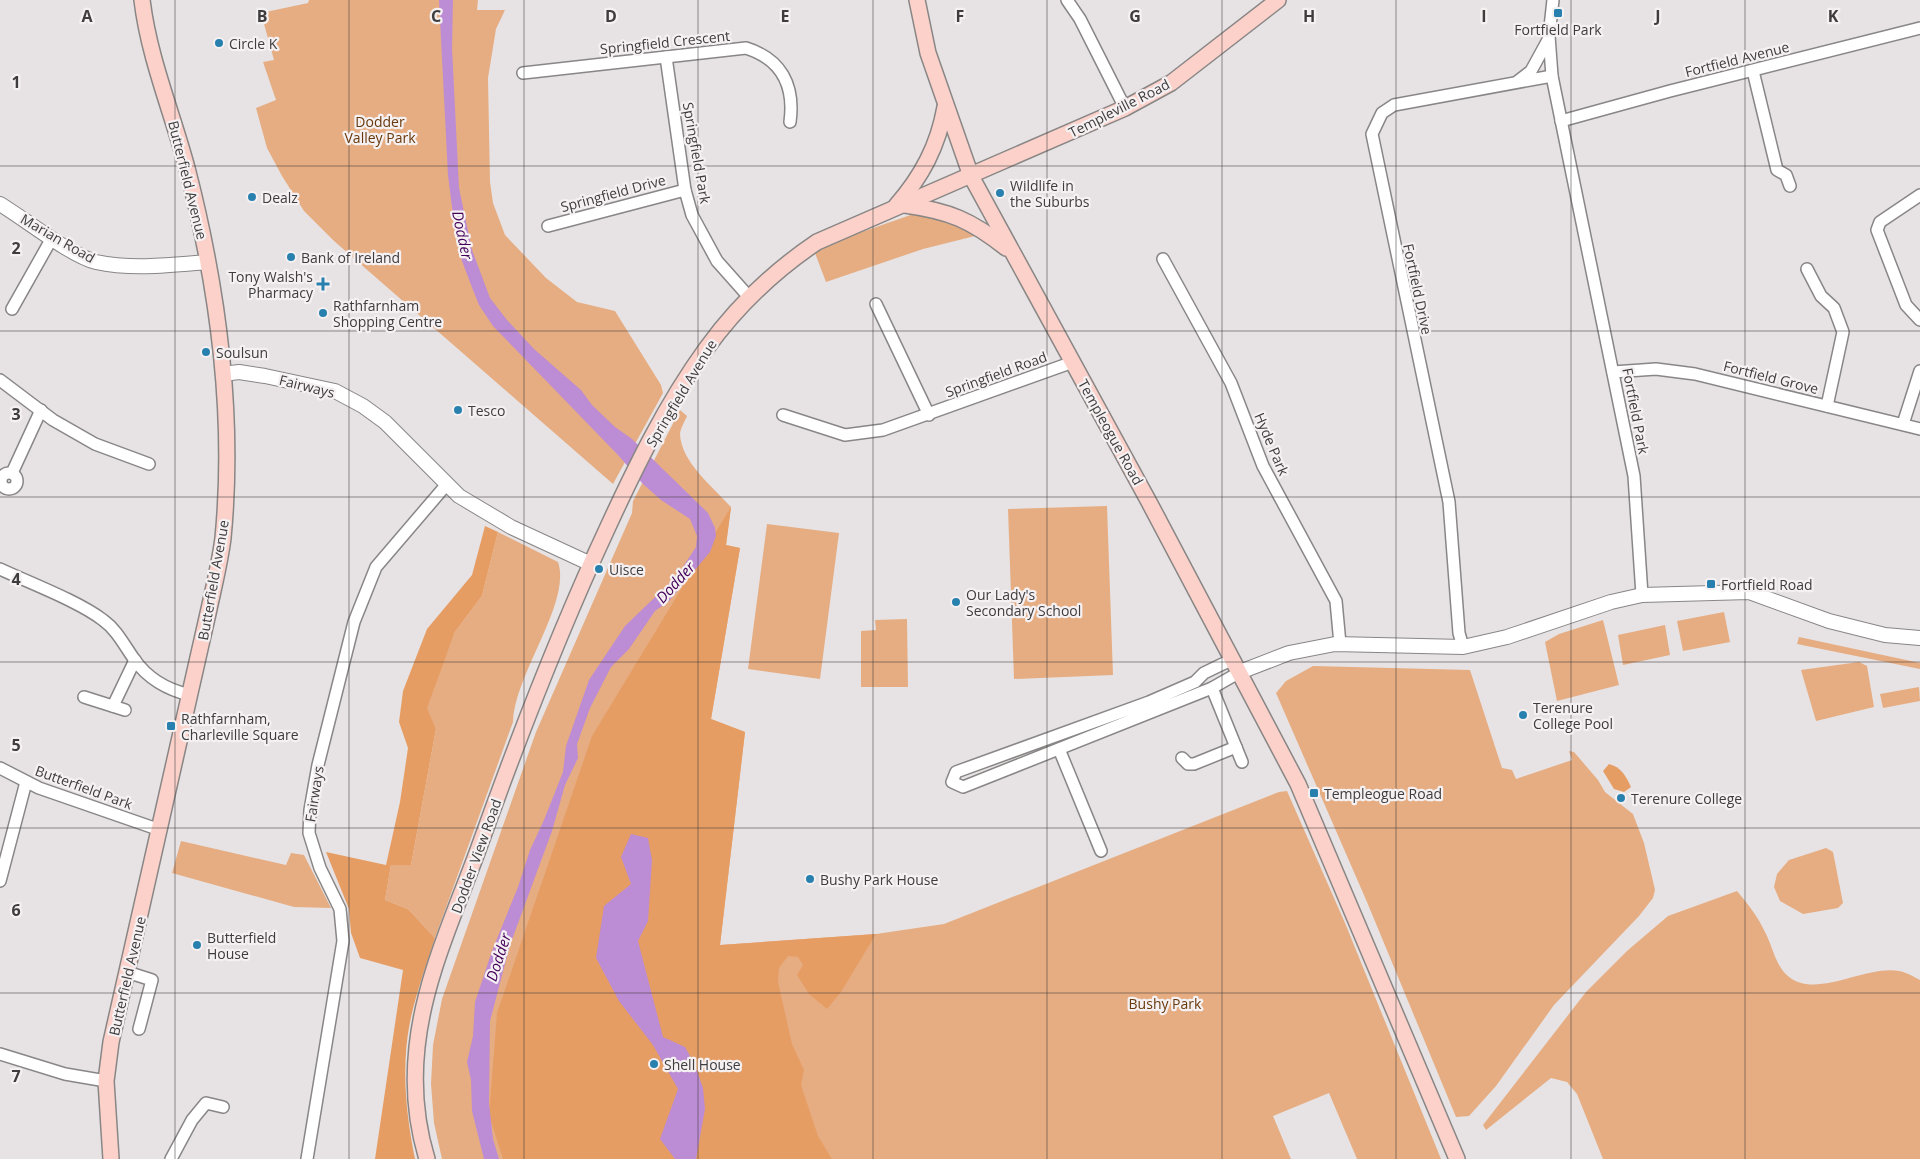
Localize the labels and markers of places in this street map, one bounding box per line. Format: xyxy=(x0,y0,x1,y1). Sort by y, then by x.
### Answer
marker: Fortfield Park xyxy=(1552,7,1564,19)
place label: Fortfield Park xyxy=(1514,20,1602,39)
place label: Circle K xyxy=(229,34,278,53)
marker: Circle K xyxy=(213,37,225,49)
place label: Wildlife in the Suburbs xyxy=(1010,176,1090,211)
marker: Wildlife in the Suburbs xyxy=(994,187,1006,199)
place label: Dealz xyxy=(262,188,298,207)
marker: Dealz xyxy=(246,191,258,203)
place label: Bank of Ireland xyxy=(301,248,400,267)
marker: Bank of Ireland xyxy=(285,251,297,263)
place label: Tony Walsh's Pharmacy xyxy=(228,267,314,302)
marker: Tony Walsh's Pharmacy xyxy=(317,278,329,290)
place label: Rathfarnham Shopping Centre xyxy=(333,296,442,331)
marker: Rathfarnham Shopping Centre xyxy=(317,307,329,319)
place label: Soulsun xyxy=(216,343,268,362)
marker: Soulsun xyxy=(200,346,212,358)
place label: Tesco xyxy=(468,401,505,420)
marker: Tesco xyxy=(452,404,464,416)
place label: Uisce xyxy=(609,560,644,579)
marker: Uisce xyxy=(593,563,605,575)
place label: Fortfield Road xyxy=(1721,575,1813,594)
marker: Fortfield Road xyxy=(1705,578,1717,590)
place label: Our Lady's Secondary School xyxy=(966,585,1081,620)
marker: Our Lady's Secondary School xyxy=(950,596,962,608)
place label: Terenure College Pool xyxy=(1533,698,1613,733)
place label: Rathfarnham, Charleville Square xyxy=(181,709,299,744)
marker: Terenure College Pool xyxy=(1517,709,1529,721)
marker: Rathfarnham, Charleville Square xyxy=(165,720,177,732)
place label: Templeogue Road xyxy=(1324,784,1442,803)
marker: Templeogue Road xyxy=(1308,787,1320,799)
place label: Terenure College xyxy=(1631,789,1742,808)
marker: Terenure College xyxy=(1615,792,1627,804)
place label: Bushy Park House xyxy=(820,870,938,889)
marker: Bushy Park House xyxy=(804,873,816,885)
place label: Butterfield House xyxy=(207,928,276,963)
marker: Butterfield House xyxy=(191,939,203,951)
place label: Shell House xyxy=(664,1055,741,1074)
marker: Shell House xyxy=(648,1058,660,1070)

